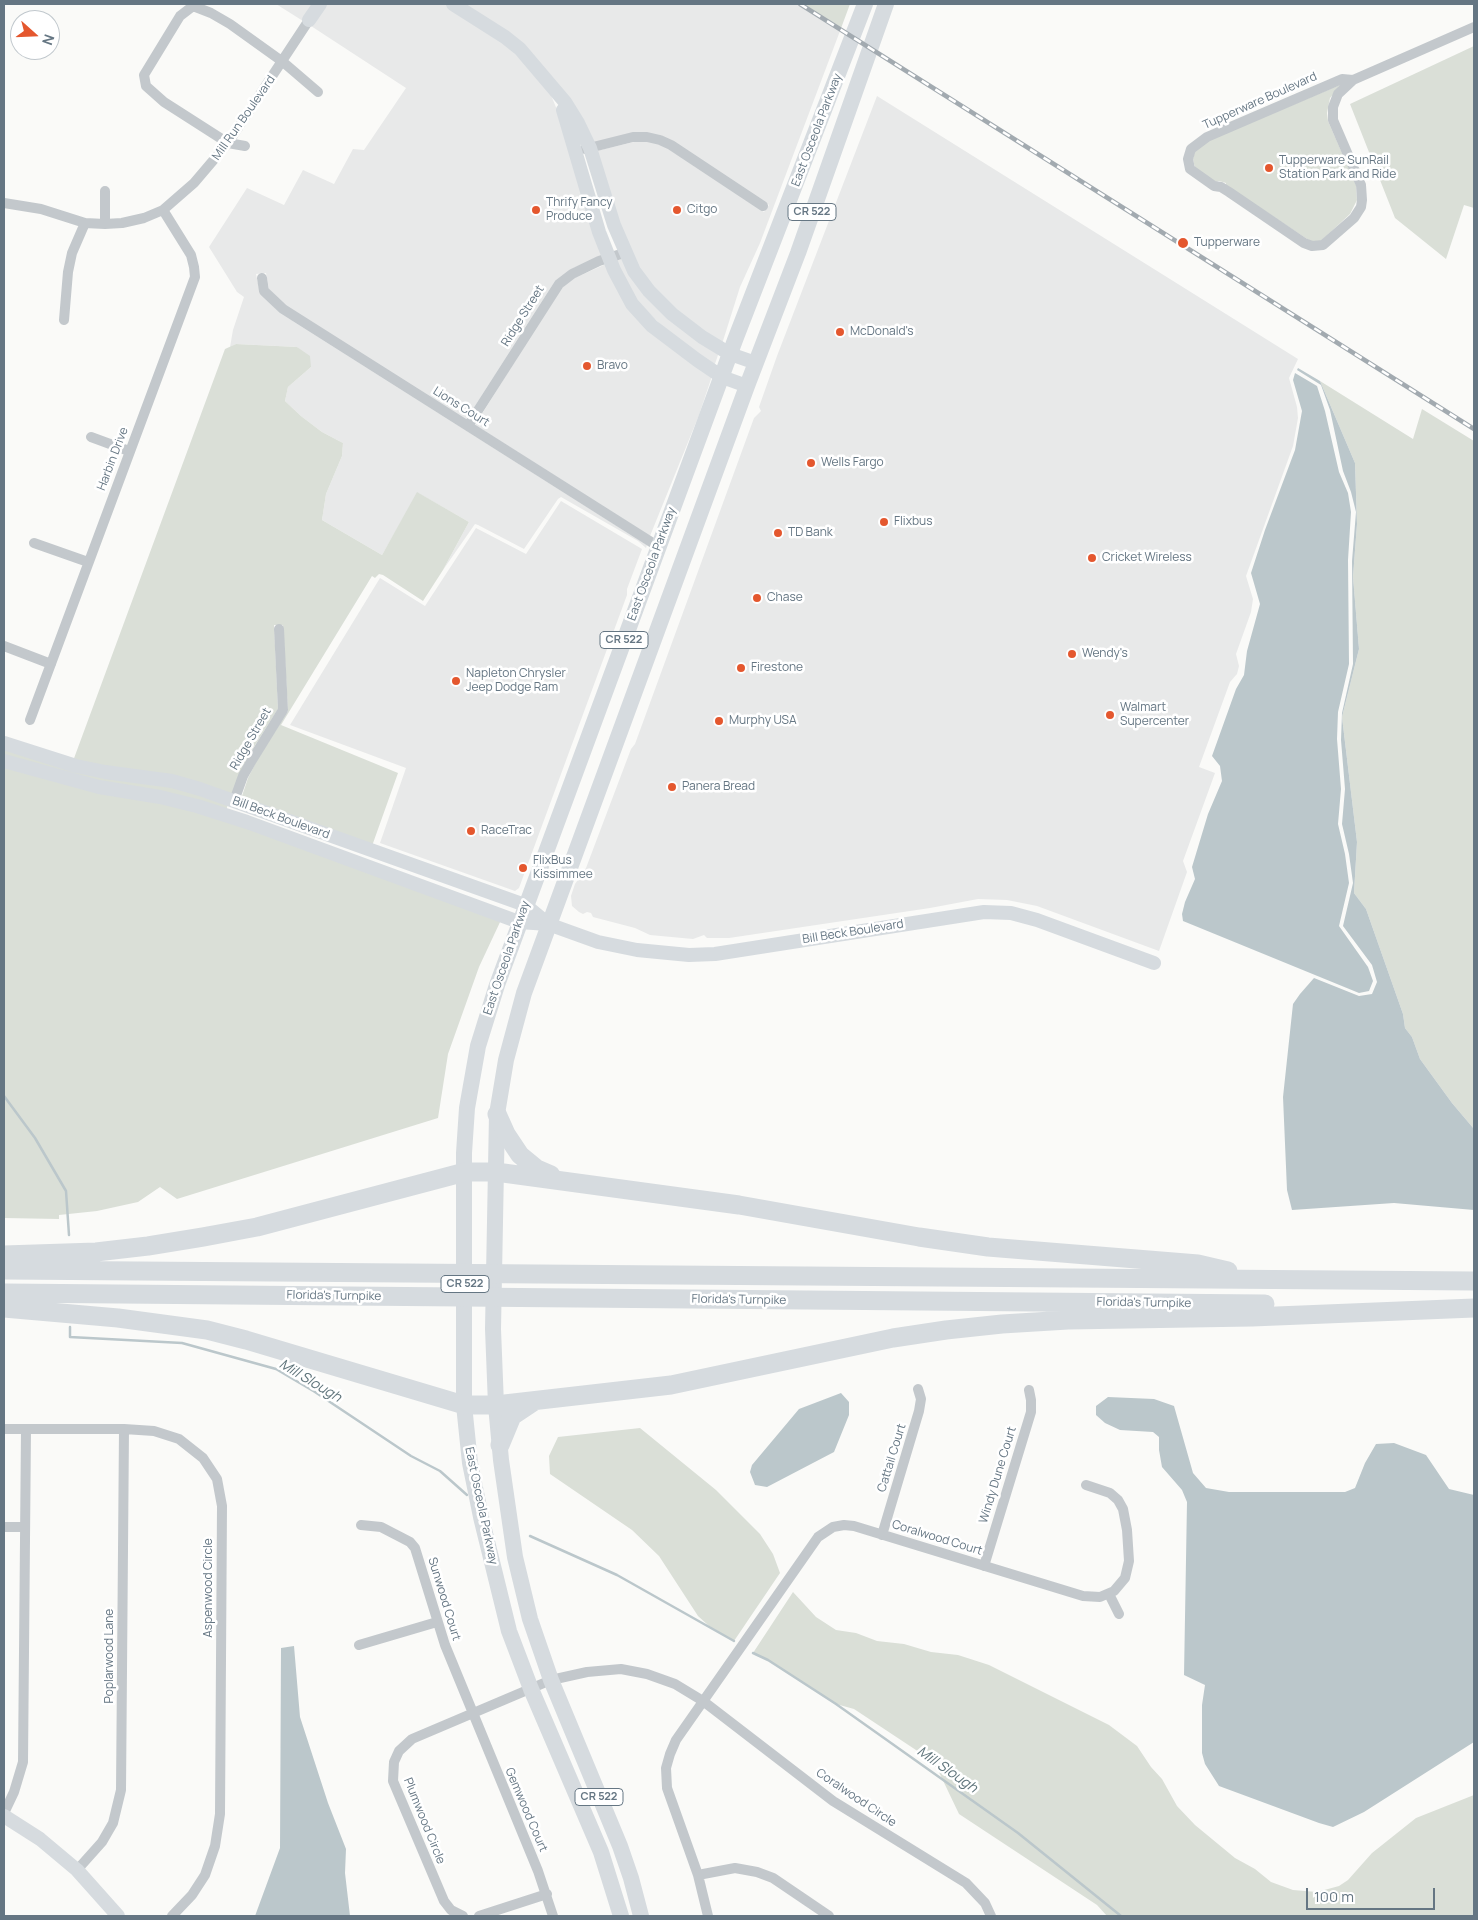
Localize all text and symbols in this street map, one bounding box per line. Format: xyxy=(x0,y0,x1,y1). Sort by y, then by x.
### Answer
north arrow xyxy=(10,10,60,60)
text: N xyxy=(38,32,59,48)
street label: Tupperware Boulevard xyxy=(1201,69,1319,133)
street label: East Osceola Parkway xyxy=(789,71,845,189)
street label: Mill Run Boulevard xyxy=(209,73,279,163)
place label: Tupperware SunRail Station Park and Ride xyxy=(1279,154,1396,182)
marker: Tupperware SunRail Station Park and Ride xyxy=(1263,162,1275,174)
place label: Thrify Fancy Produce xyxy=(546,196,613,224)
place label: Citgo xyxy=(687,203,717,217)
road number: CR 522 xyxy=(788,203,836,220)
marker: Thrify Fancy Produce xyxy=(530,204,542,216)
marker: Citgo xyxy=(671,204,683,216)
marker: Tupperware xyxy=(1176,236,1190,250)
place label: Tupperware xyxy=(1194,236,1260,250)
street label: Ridge Street xyxy=(499,283,547,349)
place label: McDonald's xyxy=(850,325,913,339)
marker: McDonald's xyxy=(834,326,846,338)
place label: Bravo xyxy=(597,359,628,373)
marker: Bravo xyxy=(581,360,593,372)
street label: Lions Court xyxy=(430,384,492,430)
street label: Harbin Drive xyxy=(94,425,132,493)
place label: Wells Fargo xyxy=(821,456,884,470)
marker: Wells Fargo xyxy=(805,457,817,469)
street label: East Osceola Parkway xyxy=(625,505,679,623)
place label: Flixbus xyxy=(894,515,933,529)
marker: Flixbus xyxy=(878,516,890,528)
place label: TD Bank xyxy=(788,526,833,540)
marker: TD Bank xyxy=(772,527,784,539)
place label: Cricket Wireless xyxy=(1102,551,1192,565)
marker: Cricket Wireless xyxy=(1086,552,1098,564)
place label: Chase xyxy=(767,591,803,605)
marker: Chase xyxy=(751,592,763,604)
road number: CR 522 xyxy=(600,632,648,648)
place label: Wendy's xyxy=(1082,647,1128,661)
marker: Wendy's xyxy=(1066,648,1078,660)
place label: Firestone xyxy=(751,661,803,675)
marker: Firestone xyxy=(735,662,747,674)
place label: Napleton Chrysler Jeep Dodge Ram xyxy=(466,667,566,695)
marker: Napleton Chrysler Jeep Dodge Ram xyxy=(450,675,462,687)
place label: Walmart Supercenter xyxy=(1120,701,1189,729)
street label: Ridge Street xyxy=(227,705,275,773)
marker: Walmart Supercenter xyxy=(1104,709,1116,721)
place label: Murphy USA xyxy=(729,714,797,728)
marker: Murphy USA xyxy=(713,715,725,727)
place label: Panera Bread xyxy=(682,780,755,794)
marker: Panera Bread xyxy=(666,781,678,793)
street label: Bill Beck Boulevard xyxy=(230,794,332,842)
place label: RaceTrac xyxy=(481,824,532,838)
marker: RaceTrac xyxy=(465,825,477,837)
place label: FlixBus Kissimmee xyxy=(533,854,593,882)
marker: FlixBus Kissimmee xyxy=(517,862,529,874)
street label: East Osceola Parkway xyxy=(481,899,533,1017)
street label: Bill Beck Boulevard xyxy=(801,917,905,947)
road number: CR 522 xyxy=(441,1276,489,1292)
street label: Florida's Turnpike xyxy=(286,1288,382,1304)
street label: Florida's Turnpike xyxy=(691,1292,787,1308)
street label: Florida's Turnpike xyxy=(1096,1295,1192,1311)
water label: Mill Slough xyxy=(276,1356,344,1406)
street label: Cattail Court xyxy=(875,1422,909,1494)
street label: Windy Dune Court xyxy=(976,1425,1020,1525)
street label: East Osceola Parkway xyxy=(461,1446,501,1566)
street label: Coralwood Court xyxy=(890,1517,984,1559)
street label: Aspenwood Circle xyxy=(202,1538,216,1638)
street label: Sunwood Court xyxy=(425,1556,463,1642)
street label: Poplarwood Lane xyxy=(103,1609,117,1703)
water label: Mill Slough xyxy=(914,1743,980,1797)
street label: Gemwood Court xyxy=(502,1766,550,1854)
street label: Coralwood Circle xyxy=(813,1766,899,1830)
street label: Plumwood Circle xyxy=(400,1776,448,1866)
road number: CR 522 xyxy=(575,1788,623,1805)
scale bar xyxy=(1308,1878,1437,1910)
text: 100 m xyxy=(1314,1886,1354,1907)

